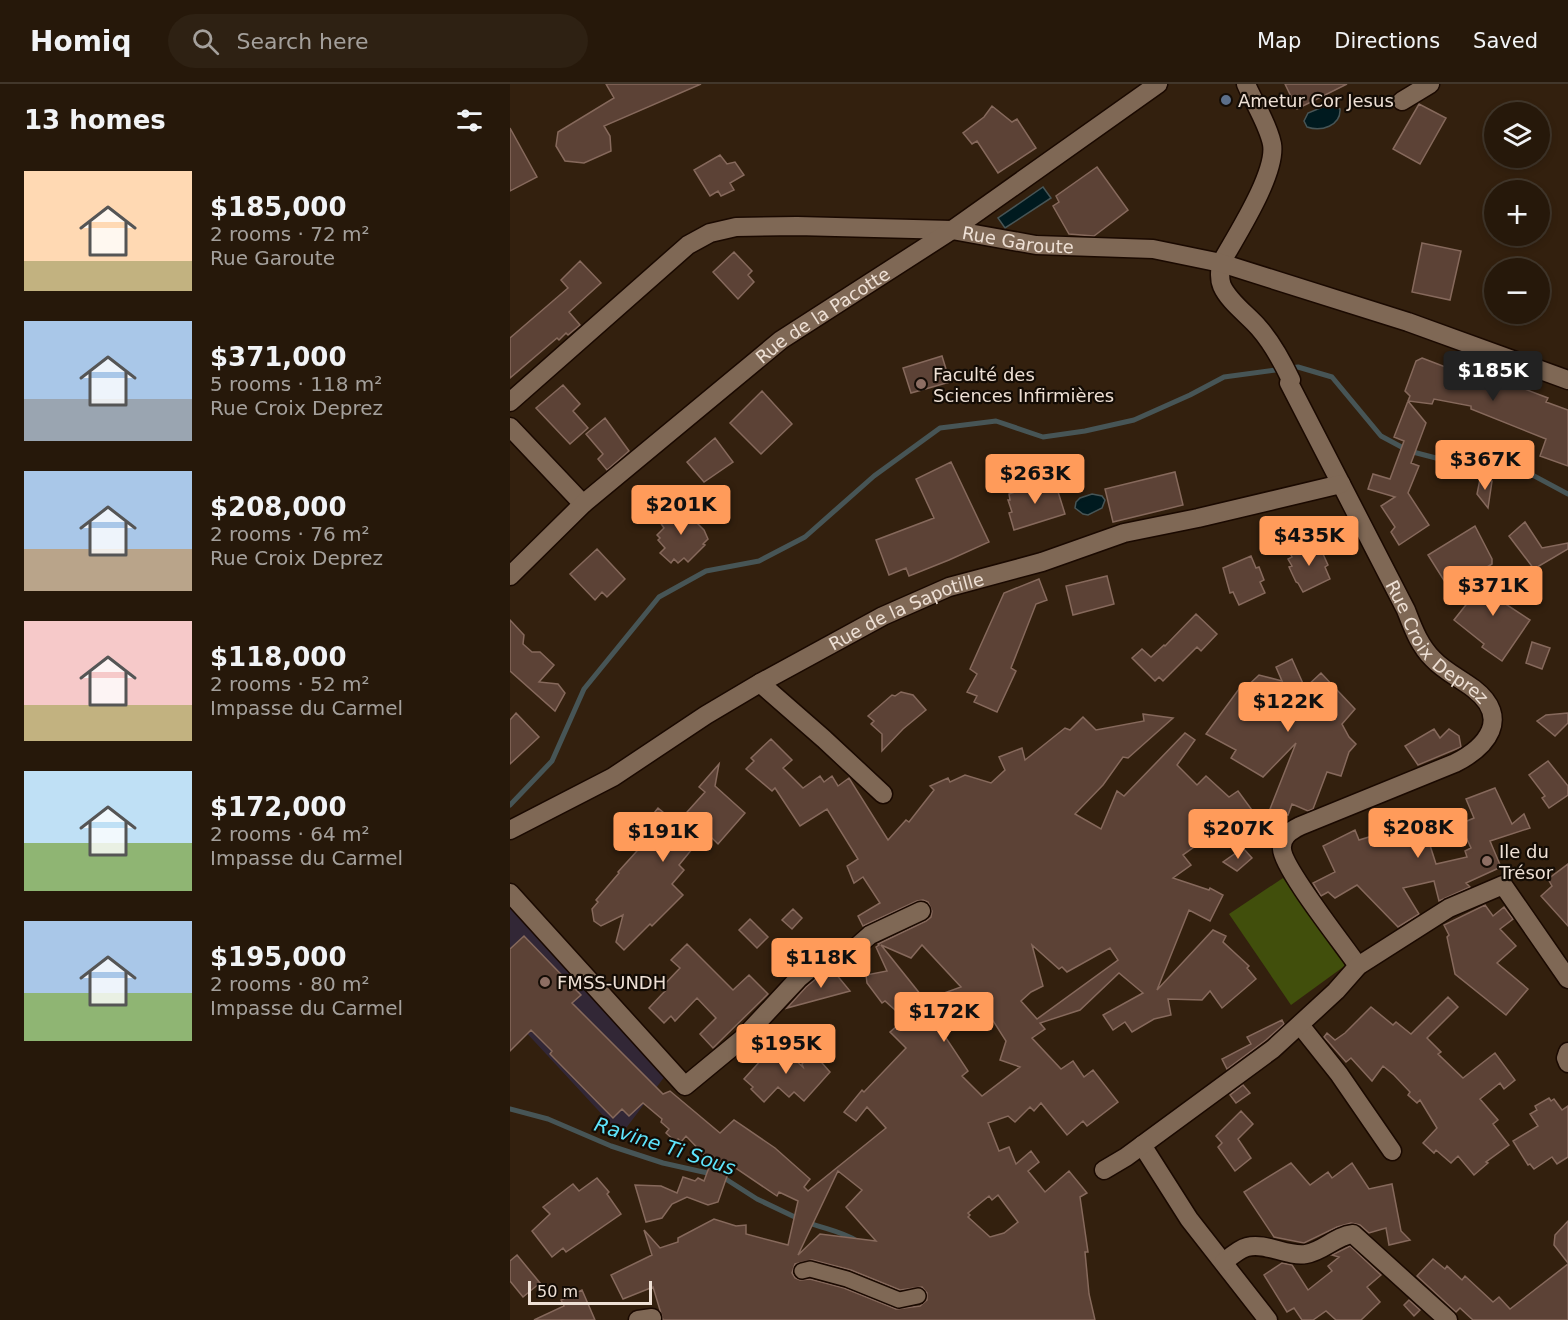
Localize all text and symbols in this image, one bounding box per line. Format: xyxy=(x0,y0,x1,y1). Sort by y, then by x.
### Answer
search box xyxy=(168,14,588,68)
text: Homiq xyxy=(30,25,132,58)
icon: search xyxy=(189,25,222,58)
text: Search here xyxy=(237,29,369,54)
text: Map xyxy=(1257,29,1301,53)
text: Directions xyxy=(1334,29,1440,53)
text: Saved xyxy=(1473,29,1538,53)
place label: Ametur Cor Jesus xyxy=(1238,90,1394,111)
marker: Ametur Cor Jesus xyxy=(1219,93,1233,107)
map controls xyxy=(1484,102,1550,324)
button: layers xyxy=(1484,102,1550,168)
icon: filters xyxy=(453,104,486,137)
text: 13 homes xyxy=(24,105,166,135)
button: + xyxy=(1484,180,1550,246)
text: $185,000 xyxy=(210,192,347,222)
icon: home xyxy=(72,195,144,267)
text: 2 rooms · 72 m² xyxy=(210,222,370,246)
street label: Rue Garoute xyxy=(961,222,1074,257)
text: Rue Garoute xyxy=(210,246,335,270)
button: − xyxy=(1484,258,1550,324)
street label: Rue de la Pacotte xyxy=(751,262,893,367)
text: $371,000 xyxy=(210,342,347,372)
icon: home xyxy=(72,345,144,417)
pin: $185K xyxy=(1451,351,1535,402)
text: $185K xyxy=(1457,358,1529,382)
place label: Faculté des Sciences Infirmières xyxy=(933,364,1114,406)
text: 5 rooms · 118 m² xyxy=(210,372,382,396)
marker: Faculté des Sciences Infirmières xyxy=(914,377,928,391)
text: Rue Croix Deprez xyxy=(210,396,383,420)
pin: $367K xyxy=(1443,440,1527,491)
text: $367K xyxy=(1449,447,1521,471)
pin: $263K xyxy=(993,454,1077,505)
text: $263K xyxy=(999,461,1071,485)
pin: $201K xyxy=(639,485,723,536)
text: $208,000 xyxy=(210,492,347,522)
text: $201K xyxy=(645,492,717,516)
icon: home xyxy=(72,495,144,567)
pin: $435K xyxy=(1267,516,1351,567)
text: 2 rooms · 76 m² xyxy=(210,522,370,546)
text: $435K xyxy=(1273,523,1345,547)
text: Rue Croix Deprez xyxy=(210,546,383,570)
pin: $371K xyxy=(1451,566,1535,617)
street label: Rue de la Sapotille xyxy=(825,568,986,654)
text: $371K xyxy=(1457,573,1529,597)
street label: Rue Croix Deprez xyxy=(1382,576,1494,707)
text: $118,000 xyxy=(210,642,347,672)
icon: home xyxy=(72,645,144,717)
text: 2 rooms · 52 m² xyxy=(210,672,370,696)
pin: $122K xyxy=(1246,682,1330,733)
text: $122K xyxy=(1252,689,1324,713)
text: Impasse du Carmel xyxy=(210,696,403,720)
text: $172,000 xyxy=(210,792,347,822)
icon: home xyxy=(72,795,144,867)
pin: $208K xyxy=(1376,808,1460,859)
pin: $207K xyxy=(1196,809,1280,860)
pin: $191K xyxy=(621,812,705,863)
text: $208K xyxy=(1382,815,1454,839)
text: $207K xyxy=(1202,816,1274,840)
text: $191K xyxy=(627,819,699,843)
text: 2 rooms · 64 m² xyxy=(210,822,370,846)
place label: Ile du Trésor xyxy=(1498,841,1554,883)
text: Impasse du Carmel xyxy=(210,846,403,870)
marker: Ile du Trésor xyxy=(1480,854,1494,868)
pin: $118K xyxy=(779,938,863,989)
text: $195,000 xyxy=(210,942,347,972)
icon: home xyxy=(72,945,144,1017)
text: $118K xyxy=(785,945,857,969)
text: 2 rooms · 80 m² xyxy=(210,972,370,996)
place label: FMSS-UNDH xyxy=(557,972,666,993)
marker: FMSS-UNDH xyxy=(538,975,552,989)
pin: $172K xyxy=(902,992,986,1043)
text: Impasse du Carmel xyxy=(210,996,403,1020)
text: $172K xyxy=(908,999,980,1023)
pin: $195K xyxy=(744,1024,828,1075)
text: $195K xyxy=(750,1031,822,1055)
water label: Ravine Ti Sous xyxy=(591,1112,739,1180)
scale bar xyxy=(528,1278,652,1306)
text: 50 m xyxy=(537,1282,578,1301)

